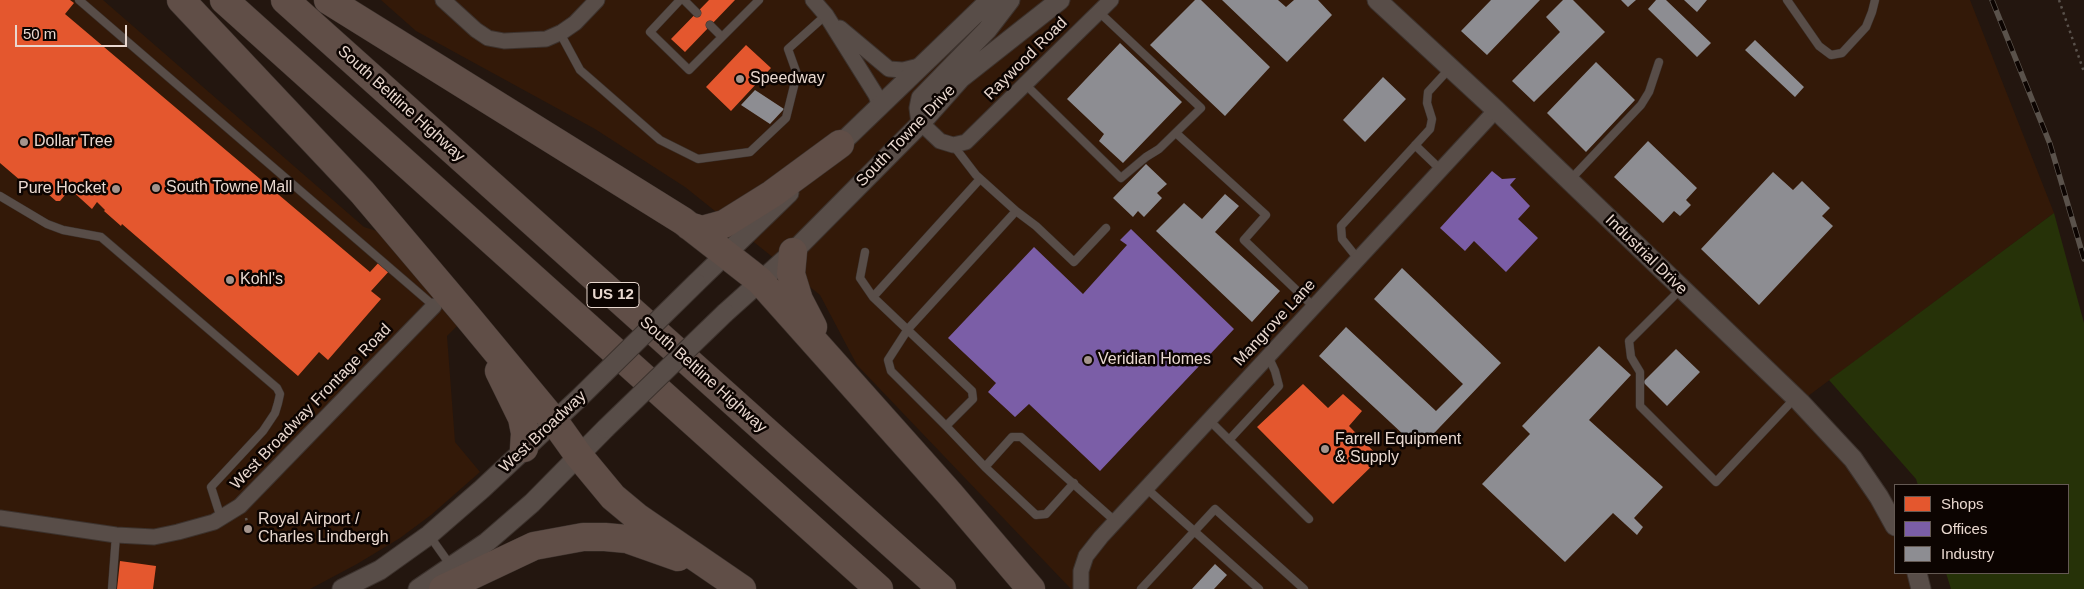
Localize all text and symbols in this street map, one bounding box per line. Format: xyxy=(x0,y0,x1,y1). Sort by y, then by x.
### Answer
street label: Raywood Road xyxy=(981,14,1071,104)
scale bar xyxy=(18,15,130,47)
text: 50 m xyxy=(23,25,56,42)
street label: South Beltline Highway xyxy=(333,42,469,166)
place label: Speedway xyxy=(750,69,825,89)
marker: Speedway xyxy=(734,73,746,85)
street label: South Towne Drive xyxy=(852,81,960,191)
place label: Dollar Tree xyxy=(34,132,113,152)
marker: Dollar Tree xyxy=(18,136,30,148)
place label: South Towne Mall xyxy=(166,178,292,198)
place label: Pure Hocket xyxy=(18,179,106,199)
marker: South Towne Mall xyxy=(150,182,162,194)
marker: Pure Hocket xyxy=(110,183,122,195)
street label: Industrial Drive xyxy=(1601,211,1691,299)
place label: Kohl's xyxy=(240,270,283,290)
marker: Kohl's xyxy=(224,274,236,286)
street label: Mangrove Lane xyxy=(1230,276,1320,370)
road number: US 12 xyxy=(587,282,639,308)
street label: South Beltline Highway xyxy=(635,313,771,437)
street label: West Broadway Frontage Road xyxy=(227,320,395,494)
place label: Veridian Homes xyxy=(1098,350,1211,370)
marker: Veridian Homes xyxy=(1082,354,1094,366)
street label: West Broadway xyxy=(496,387,590,477)
place label: Farrell Equipment & Supply xyxy=(1335,430,1461,468)
marker: Farrell Equipment & Supply xyxy=(1319,443,1331,455)
legend xyxy=(1894,484,2069,574)
text: Shops xyxy=(1941,495,1984,512)
place label: Royal Airport / Charles Lindbergh xyxy=(258,510,389,548)
text: Offices xyxy=(1941,520,1987,537)
marker: Royal Airport / Charles Lindbergh xyxy=(242,523,254,535)
text: Industry xyxy=(1941,545,1994,562)

